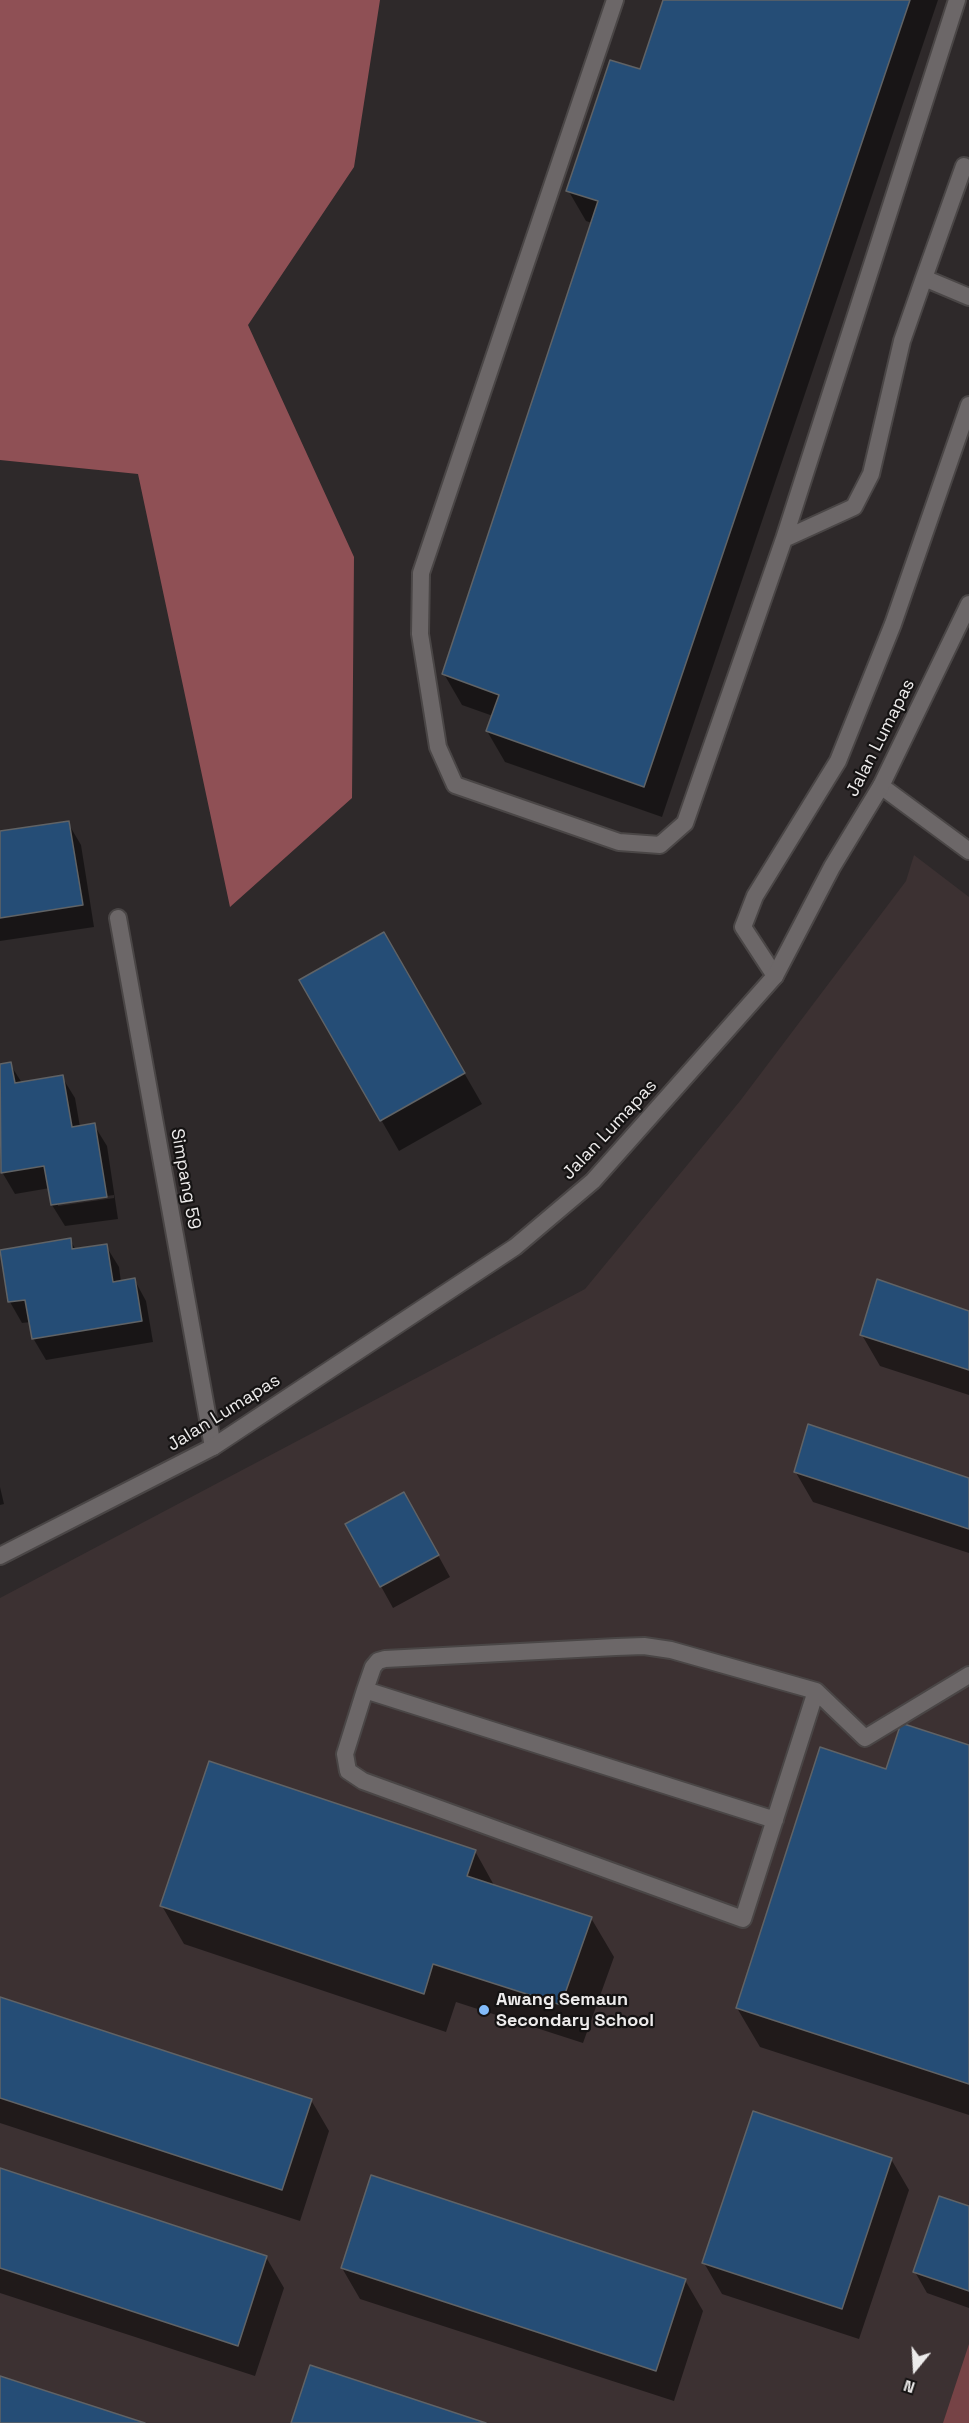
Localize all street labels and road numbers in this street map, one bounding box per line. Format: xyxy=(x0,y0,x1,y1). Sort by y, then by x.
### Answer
street label: Jalan Lumapas xyxy=(842,676,920,800)
street label: Jalan Lumapas xyxy=(558,1075,662,1185)
street label: Simpang 59 xyxy=(166,1127,204,1231)
street label: Jalan Lumapas xyxy=(164,1370,284,1456)

